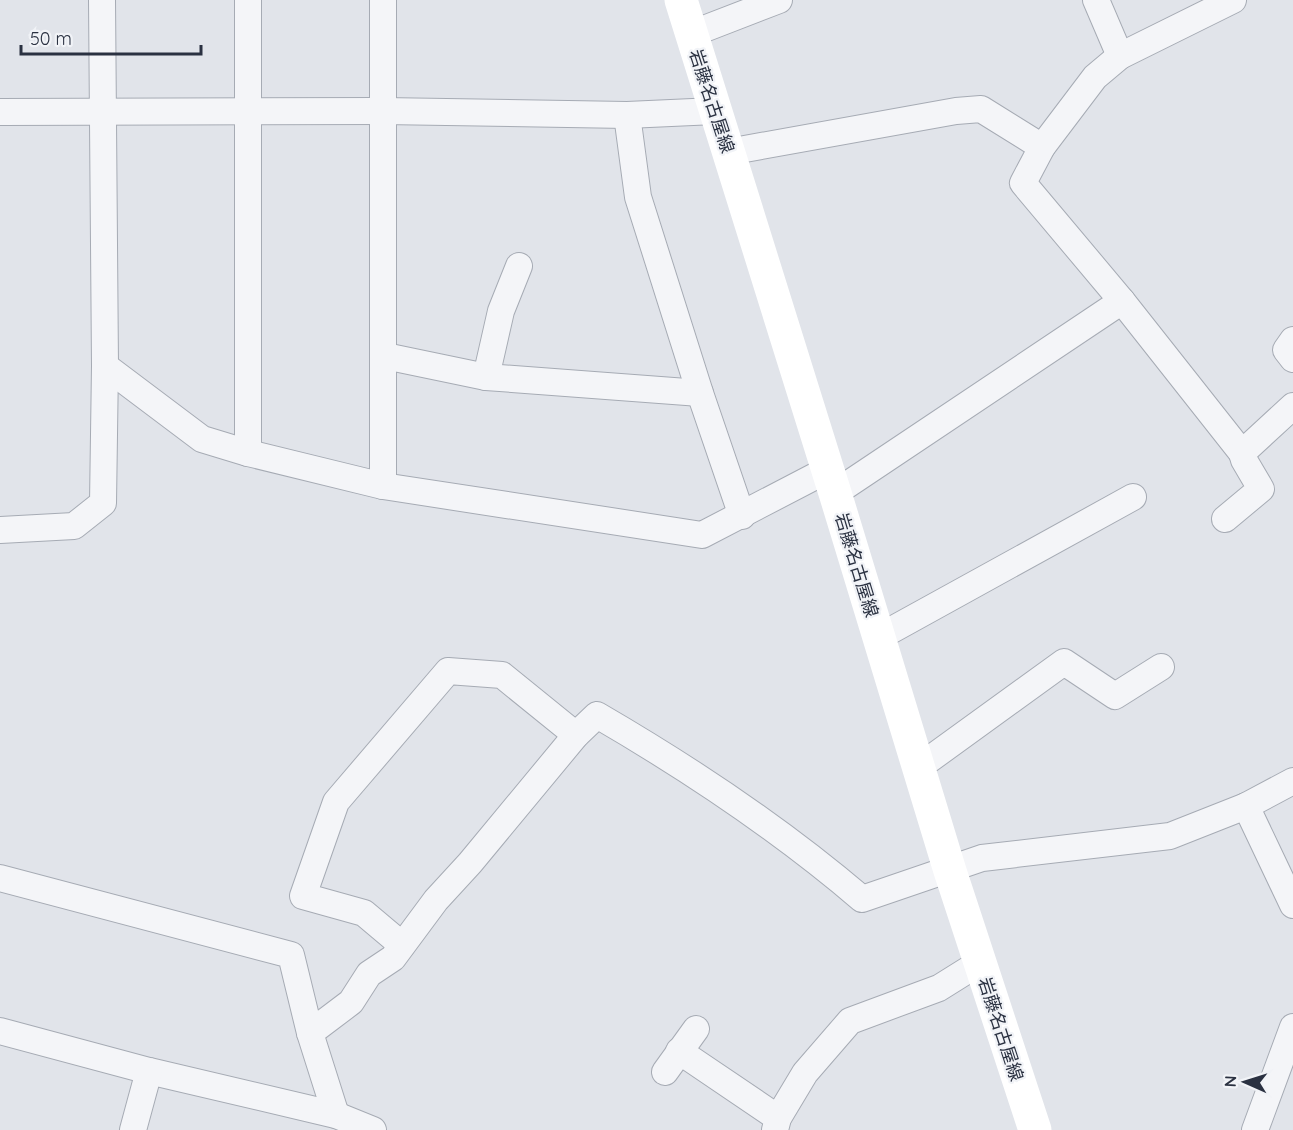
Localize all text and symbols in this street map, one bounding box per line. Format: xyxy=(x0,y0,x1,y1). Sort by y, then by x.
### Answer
scale bar xyxy=(21,18,201,56)
text: 50 m xyxy=(30,27,72,50)
street label: 岩藤名古屋線 xyxy=(684,46,740,156)
street label: 岩藤名古屋線 xyxy=(830,510,884,620)
street label: 岩藤名古屋線 xyxy=(973,974,1029,1084)
north arrow xyxy=(1215,1052,1275,1112)
text: N xyxy=(1220,1075,1240,1088)

